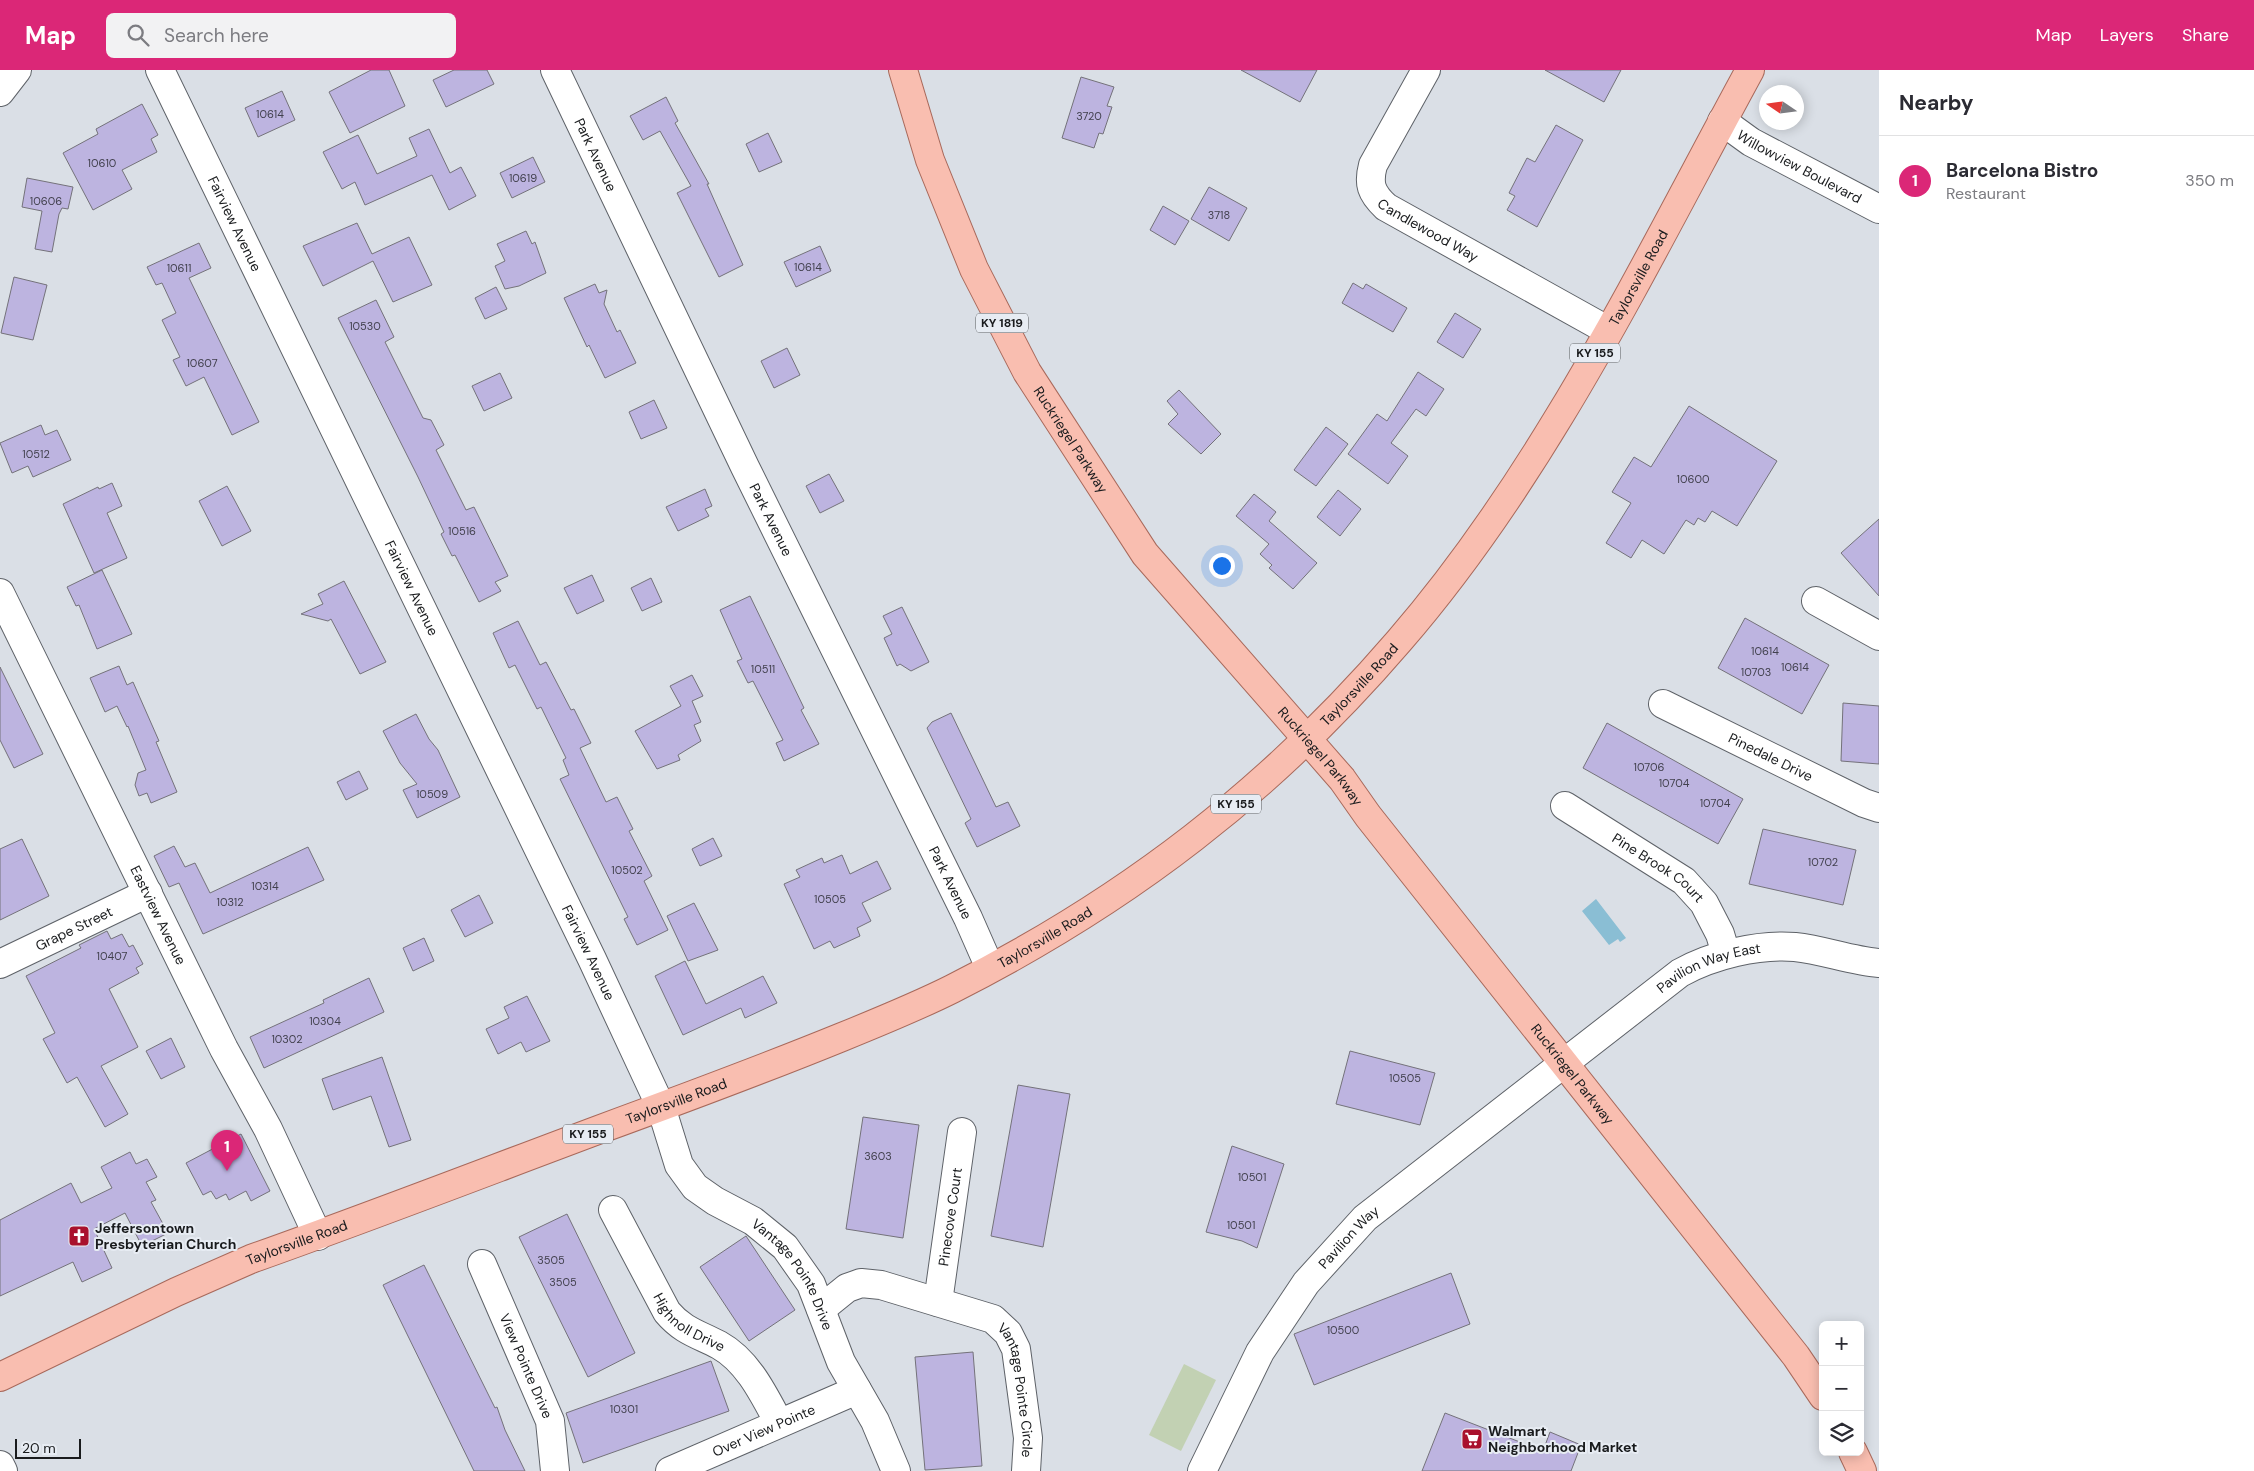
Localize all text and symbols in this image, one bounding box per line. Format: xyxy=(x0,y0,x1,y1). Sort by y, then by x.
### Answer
search box xyxy=(106,13,456,58)
text: Map xyxy=(25,20,76,51)
icon: search xyxy=(124,21,152,49)
text: Search here xyxy=(164,23,269,48)
text: Map xyxy=(2036,23,2072,47)
text: Layers xyxy=(2100,23,2154,47)
text: Share xyxy=(2182,23,2229,47)
north arrow xyxy=(1759,85,1804,130)
text: Nearby xyxy=(1899,89,1973,117)
house number: 10614 xyxy=(256,107,284,121)
house number: 3720 xyxy=(1076,109,1102,123)
street label: Park Avenue xyxy=(570,115,621,194)
street label: Willowview Boulevard xyxy=(1733,126,1865,207)
house number: 10610 xyxy=(88,156,116,170)
text: Barcelona Bistro xyxy=(1946,158,2098,183)
text: 1 xyxy=(1912,170,1918,191)
text: 350 m xyxy=(2185,170,2234,191)
house number: 10619 xyxy=(509,171,537,185)
street label: Fairview Avenue xyxy=(204,173,266,274)
text: Restaurant xyxy=(1946,183,2026,204)
house number: 10606 xyxy=(30,194,62,208)
street label: Candlewood Way xyxy=(1374,195,1482,266)
house number: 3718 xyxy=(1208,208,1230,222)
street label: Taylorsville Road xyxy=(1605,227,1672,329)
house number: 10614 xyxy=(794,260,822,274)
house number: 10611 xyxy=(167,261,191,275)
road number: KY 1819 xyxy=(976,314,1028,332)
house number: 10530 xyxy=(349,319,381,333)
road number: KY 155 xyxy=(1570,344,1620,362)
house number: 10607 xyxy=(186,356,218,370)
street label: Ruckriegel Parkway xyxy=(1030,383,1112,497)
house number: 10512 xyxy=(22,447,50,461)
house number: 10600 xyxy=(1677,472,1709,486)
street label: Park Avenue xyxy=(746,480,797,559)
house number: 10516 xyxy=(448,524,476,538)
street label: Fairview Avenue xyxy=(381,538,443,639)
your location xyxy=(1209,553,1235,579)
street label: Taylorsville Road xyxy=(1316,639,1402,730)
house number: 10614 xyxy=(1751,644,1779,658)
house number: 10614 xyxy=(1781,660,1809,674)
house number: 10511 xyxy=(751,662,775,676)
house number: 10703 xyxy=(1741,665,1771,679)
street label: Ruckriegel Parkway xyxy=(1274,703,1367,809)
street label: Pinedale Drive xyxy=(1725,729,1816,785)
house number: 10706 xyxy=(1634,760,1665,774)
house number: 10704 xyxy=(1659,776,1690,790)
house number: 10509 xyxy=(416,787,448,801)
road number: KY 155 xyxy=(1211,794,1261,814)
house number: 10704 xyxy=(1700,796,1731,810)
street label: Pine Brook Court xyxy=(1609,829,1708,906)
street label: Park Avenue xyxy=(925,843,976,922)
house number: 10702 xyxy=(1808,855,1838,869)
street label: Eastview Avenue xyxy=(126,863,190,968)
house number: 10502 xyxy=(611,863,643,877)
house number: 10314 xyxy=(251,879,279,893)
house number: 10505 xyxy=(814,892,846,906)
house number: 10312 xyxy=(216,895,244,909)
street label: Grape Street xyxy=(32,902,116,955)
street label: Fairview Avenue xyxy=(558,902,619,1003)
street label: Taylorsville Road xyxy=(995,902,1095,972)
street label: Pavilion Way East xyxy=(1653,939,1762,997)
house number: 10407 xyxy=(97,949,128,963)
house number: 10304 xyxy=(309,1014,341,1028)
street label: Ruckriegel Parkway xyxy=(1527,1020,1618,1128)
house number: 10302 xyxy=(271,1032,303,1046)
house number: 10505 xyxy=(1389,1071,1421,1085)
street label: Taylorsville Road xyxy=(623,1074,729,1128)
road number: KY 155 xyxy=(563,1124,613,1144)
pin: 1 xyxy=(211,1130,243,1171)
house number: 3603 xyxy=(864,1149,892,1163)
street label: Pinecove Court xyxy=(934,1166,966,1267)
house number: 10501 xyxy=(1238,1170,1266,1184)
street label: Pavilion Way xyxy=(1314,1201,1383,1272)
street label: Vantage Pointe Drive xyxy=(748,1215,837,1333)
street label: Taylorsville Road xyxy=(243,1216,350,1269)
house number: 10501 xyxy=(1227,1218,1255,1232)
place label: Jeffersontown Presbyterian Church xyxy=(95,1219,236,1253)
church icon: Jeffersontown Presbyterian Church xyxy=(67,1224,91,1248)
house number: 3505 xyxy=(537,1253,565,1267)
house number: 3505 xyxy=(549,1275,577,1289)
street label: Highnoll Drive xyxy=(649,1290,728,1356)
street label: View Pointe Drive xyxy=(496,1311,557,1421)
street label: Vantage Pointe Circle xyxy=(994,1319,1037,1458)
map controls xyxy=(1819,1321,1864,1456)
button: + xyxy=(1819,1321,1864,1366)
house number: 10500 xyxy=(1327,1323,1359,1337)
button: − xyxy=(1819,1366,1864,1411)
street label: Over View Pointe xyxy=(709,1400,818,1461)
house number: 10301 xyxy=(610,1402,638,1416)
button: layers xyxy=(1819,1411,1864,1456)
place label: Walmart Neighborhood Market xyxy=(1488,1422,1637,1456)
supermarket icon: Walmart Neighborhood Market xyxy=(1460,1427,1484,1451)
scale bar xyxy=(15,1436,81,1459)
text: 20 m xyxy=(22,1439,56,1457)

